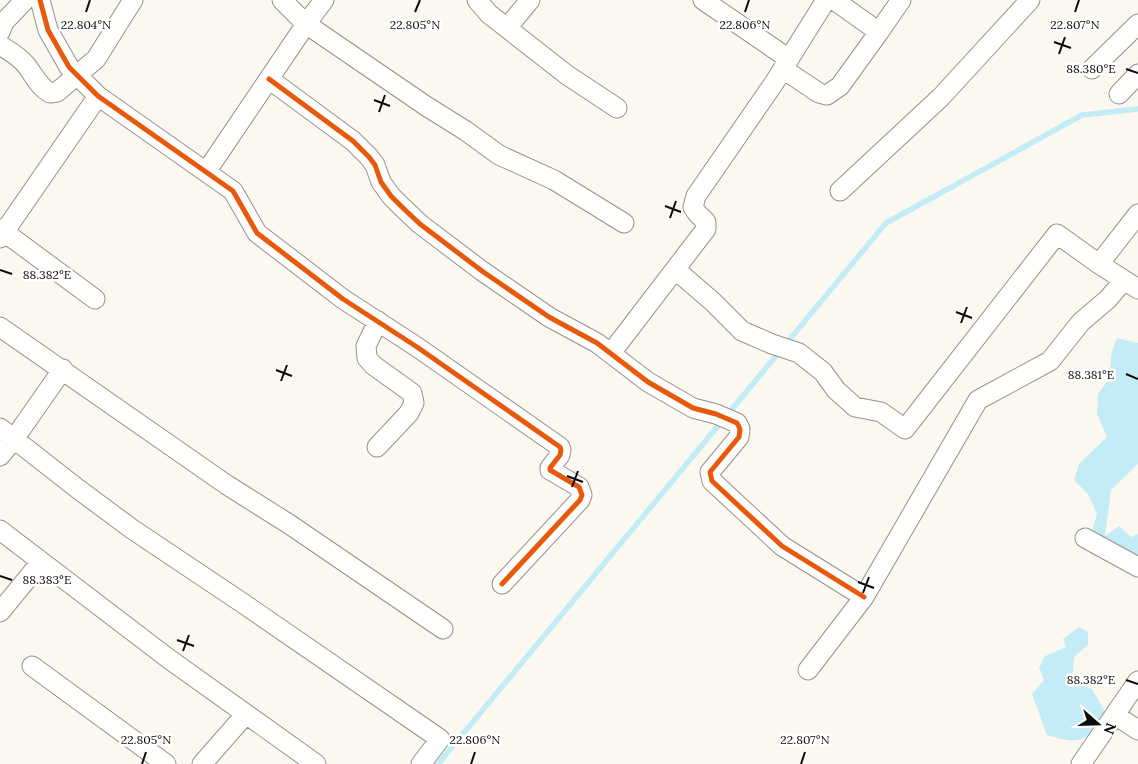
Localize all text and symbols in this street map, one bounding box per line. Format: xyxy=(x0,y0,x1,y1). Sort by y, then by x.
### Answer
text: 22.804°N xyxy=(61,17,111,32)
text: 22.805°N xyxy=(390,17,440,32)
text: 22.806°N xyxy=(720,17,770,32)
text: 22.807°N xyxy=(1050,17,1100,32)
text: 88.380°E xyxy=(1066,61,1116,76)
text: 88.382°E xyxy=(23,267,71,282)
text: 88.381°E xyxy=(1068,367,1114,382)
text: 88.383°E xyxy=(23,572,71,587)
text: 88.382°E xyxy=(1067,672,1115,687)
north arrow xyxy=(1073,699,1123,749)
text: N xyxy=(1100,720,1121,737)
text: 22.805°N xyxy=(121,732,171,747)
text: 22.806°N xyxy=(450,732,500,747)
text: 22.807°N xyxy=(780,732,830,747)

